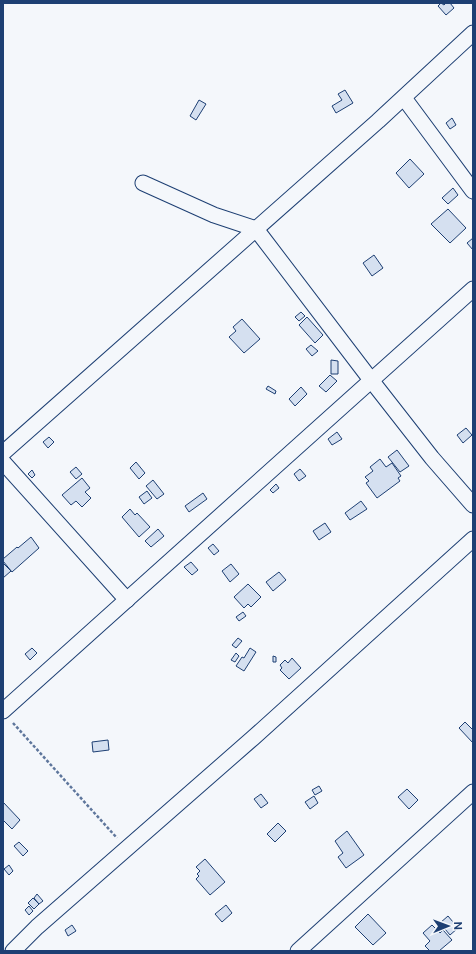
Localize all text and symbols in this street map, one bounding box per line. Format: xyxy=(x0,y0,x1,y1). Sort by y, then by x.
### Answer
north arrow xyxy=(428,906,468,946)
text: N xyxy=(452,921,464,930)

